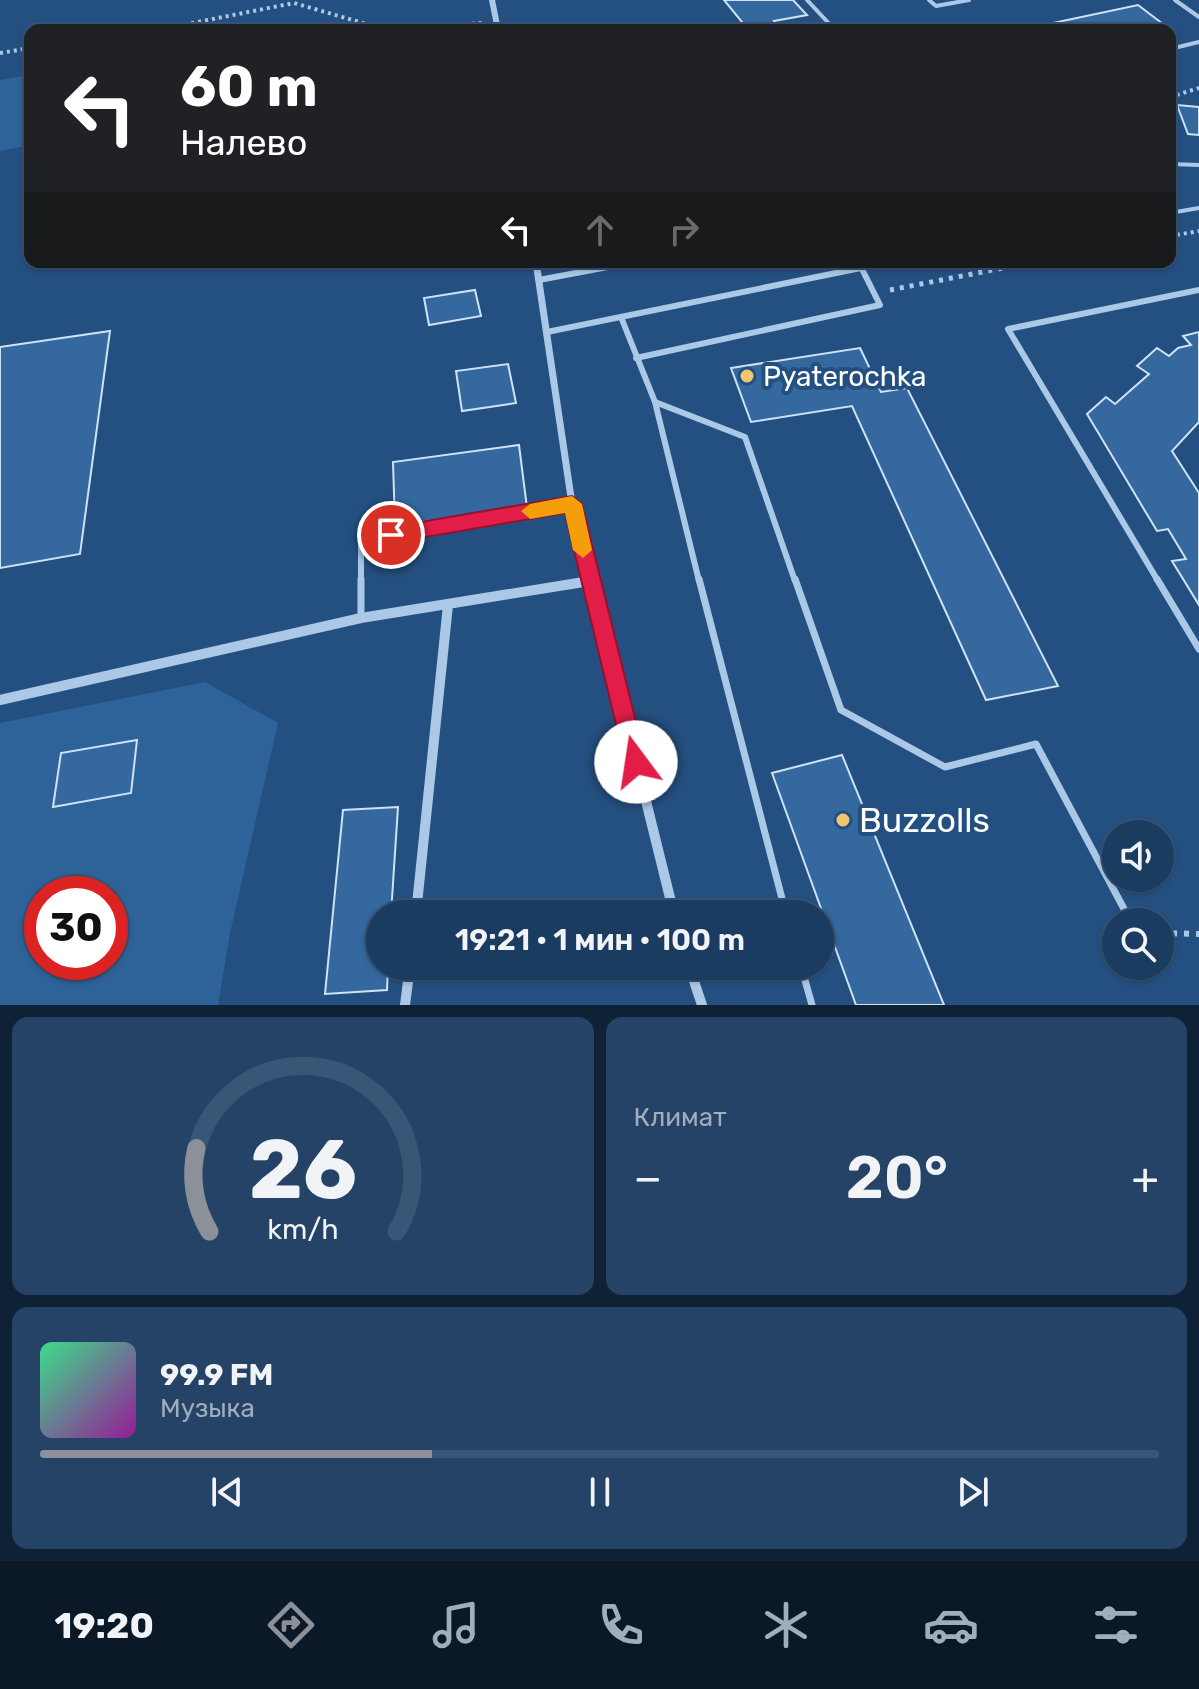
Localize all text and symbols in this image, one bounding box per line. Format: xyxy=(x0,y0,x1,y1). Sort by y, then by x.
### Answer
text: 60 m xyxy=(180,54,318,120)
icon: left xyxy=(48,56,152,160)
text: Налево xyxy=(180,121,307,164)
icon: left xyxy=(494,208,538,252)
icon: ahead xyxy=(578,208,622,252)
icon: right xyxy=(662,208,706,252)
place label: Pyaterochka xyxy=(763,360,926,393)
marker: Pyaterochka xyxy=(738,367,756,385)
pin xyxy=(357,501,425,569)
icon: arrive xyxy=(369,513,413,557)
position arrow xyxy=(594,720,678,804)
place label: Buzzolls xyxy=(859,800,990,841)
marker: Buzzolls xyxy=(834,811,852,829)
map controls xyxy=(1102,820,1174,980)
button: sound xyxy=(1102,820,1174,892)
speed limit sign: 30 xyxy=(24,876,128,980)
button: search xyxy=(1102,908,1174,980)
text: 19:21 · 1 мин · 100 m xyxy=(455,922,745,958)
text: Климат xyxy=(634,1102,726,1133)
text: 26 xyxy=(249,1120,357,1219)
text: 20° xyxy=(846,1142,948,1213)
text: − xyxy=(634,1152,662,1204)
text: + xyxy=(1132,1152,1159,1204)
text: km/h xyxy=(267,1212,338,1246)
text: 99.9 FM xyxy=(160,1357,273,1393)
text: Музыка xyxy=(160,1393,255,1424)
icon: previous xyxy=(205,1470,249,1514)
icon: pause xyxy=(578,1470,622,1514)
icon: next xyxy=(951,1470,995,1514)
icon: directions xyxy=(263,1597,319,1653)
icon: music xyxy=(428,1597,484,1653)
icon: phone xyxy=(593,1597,649,1653)
icon: climate xyxy=(758,1597,814,1653)
icon: car xyxy=(923,1597,979,1653)
icon: filters xyxy=(1088,1597,1144,1653)
text: 19:20 xyxy=(55,1604,154,1647)

